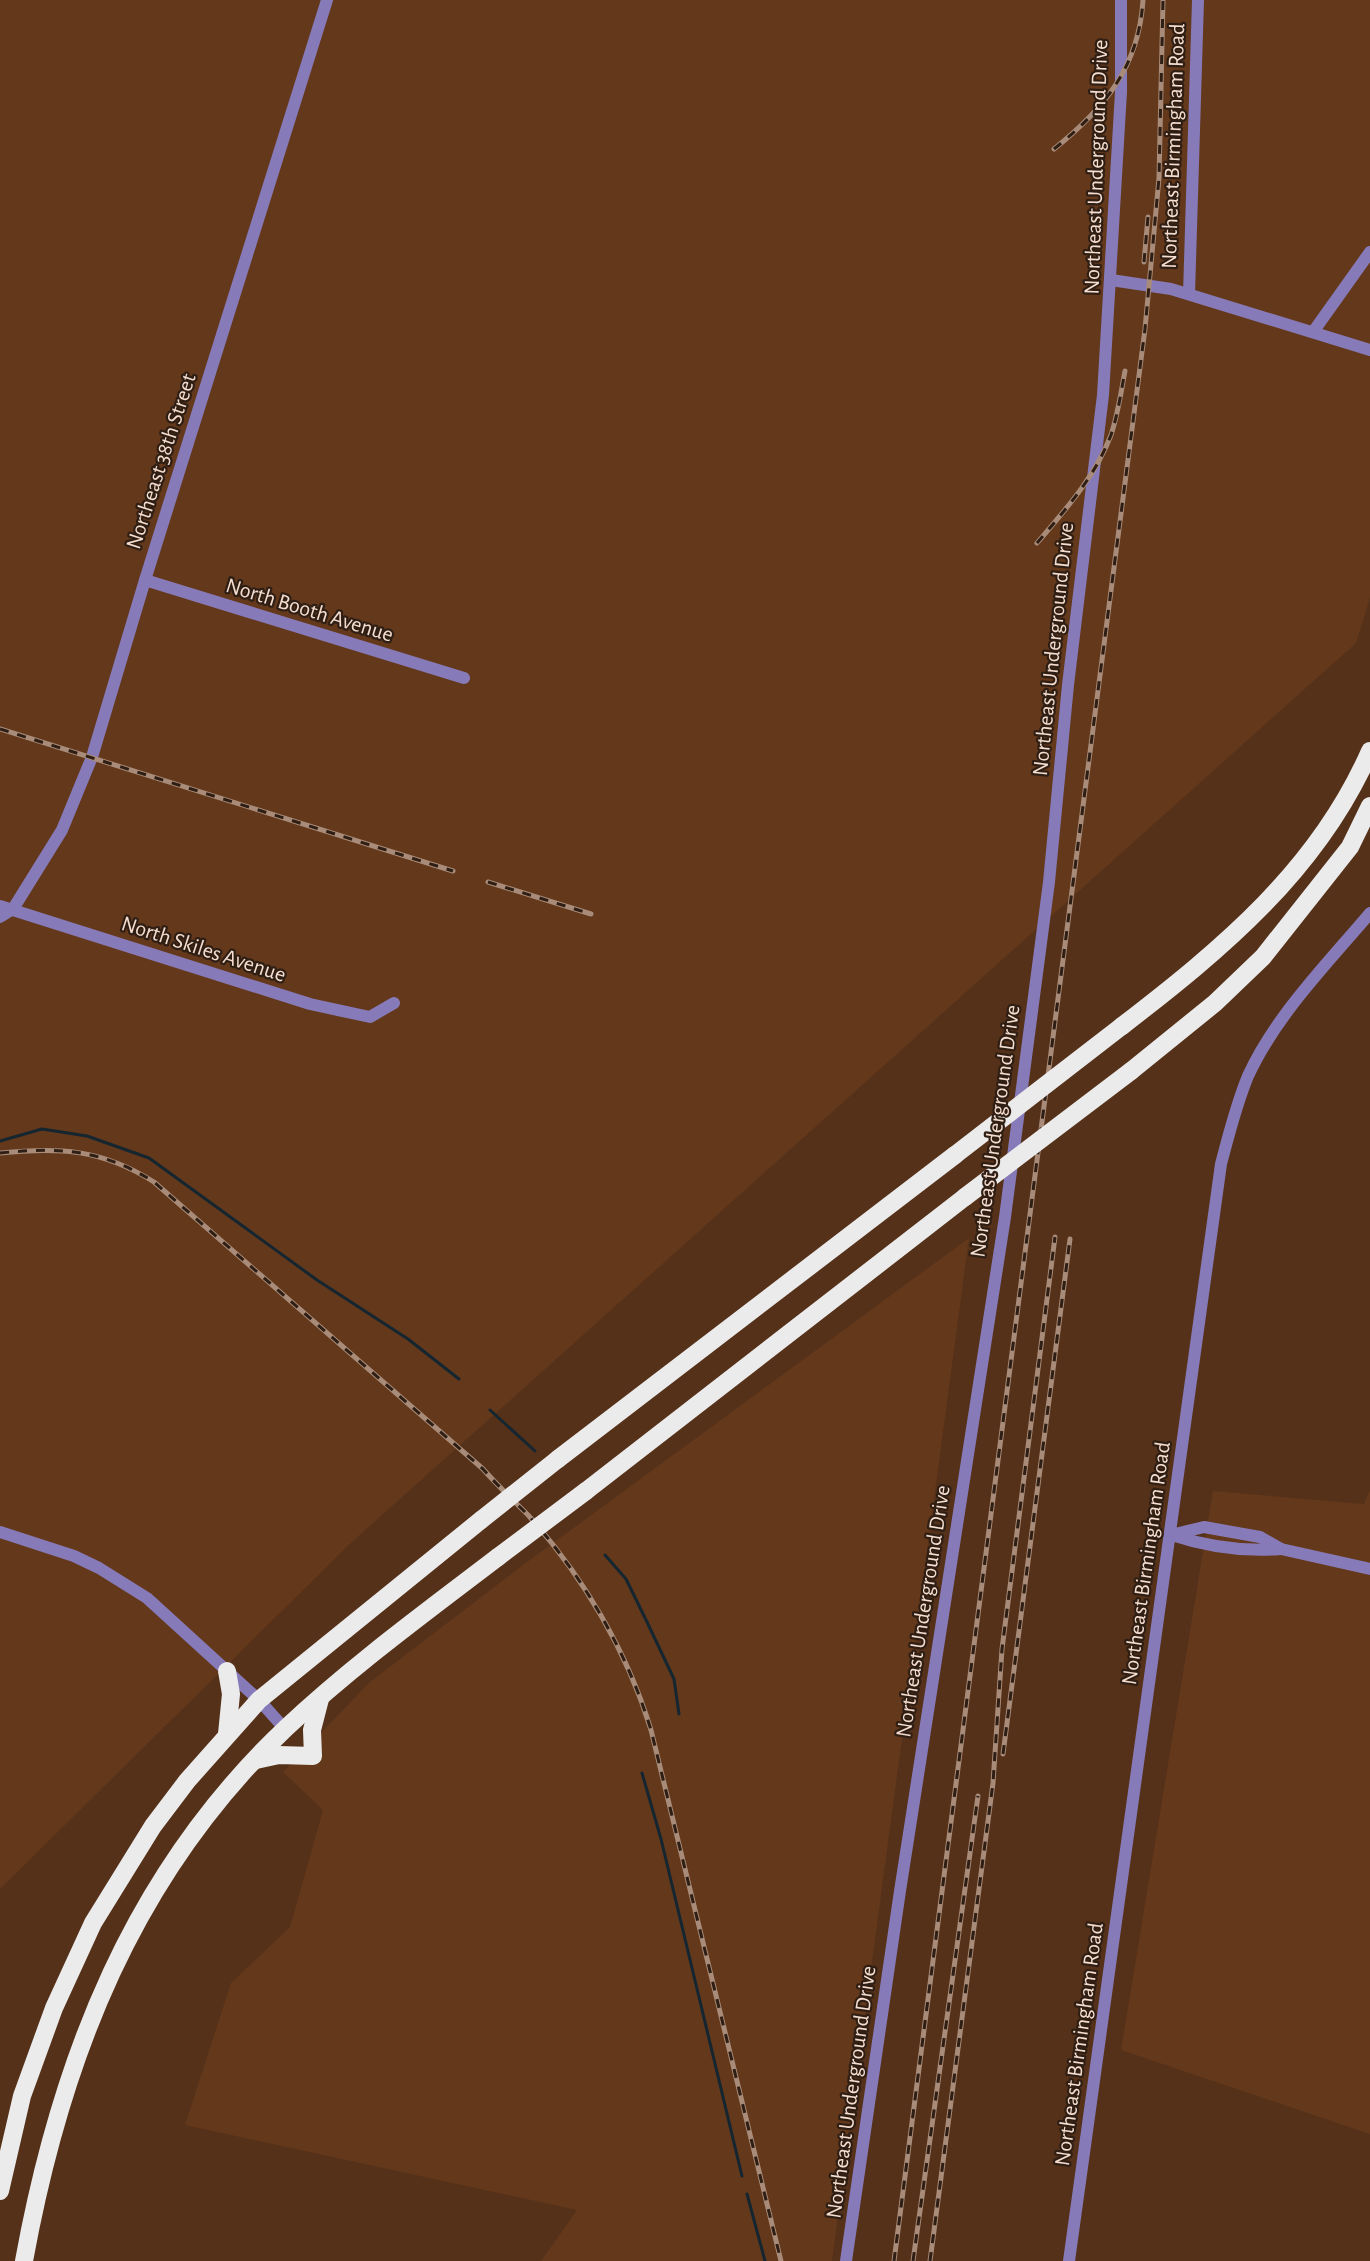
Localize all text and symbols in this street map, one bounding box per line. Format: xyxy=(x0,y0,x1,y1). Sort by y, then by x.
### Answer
street label: Northeast Birmingham Road xyxy=(1158,23,1188,269)
street label: Northeast Underground Drive xyxy=(1081,39,1111,295)
street label: Northeast 38th Street xyxy=(122,371,200,552)
street label: Northeast Underground Drive xyxy=(1029,521,1077,777)
street label: North Booth Avenue xyxy=(223,574,396,646)
street label: North Skiles Avenue xyxy=(119,912,289,986)
street label: Northeast Underground Drive xyxy=(966,1003,1024,1259)
street label: Northeast Birmingham Road xyxy=(1118,1440,1174,1686)
street label: Northeast Underground Drive xyxy=(892,1484,954,1739)
street label: Northeast Birmingham Road xyxy=(1051,1921,1107,2167)
street label: Northeast Underground Drive xyxy=(822,1964,880,2220)

